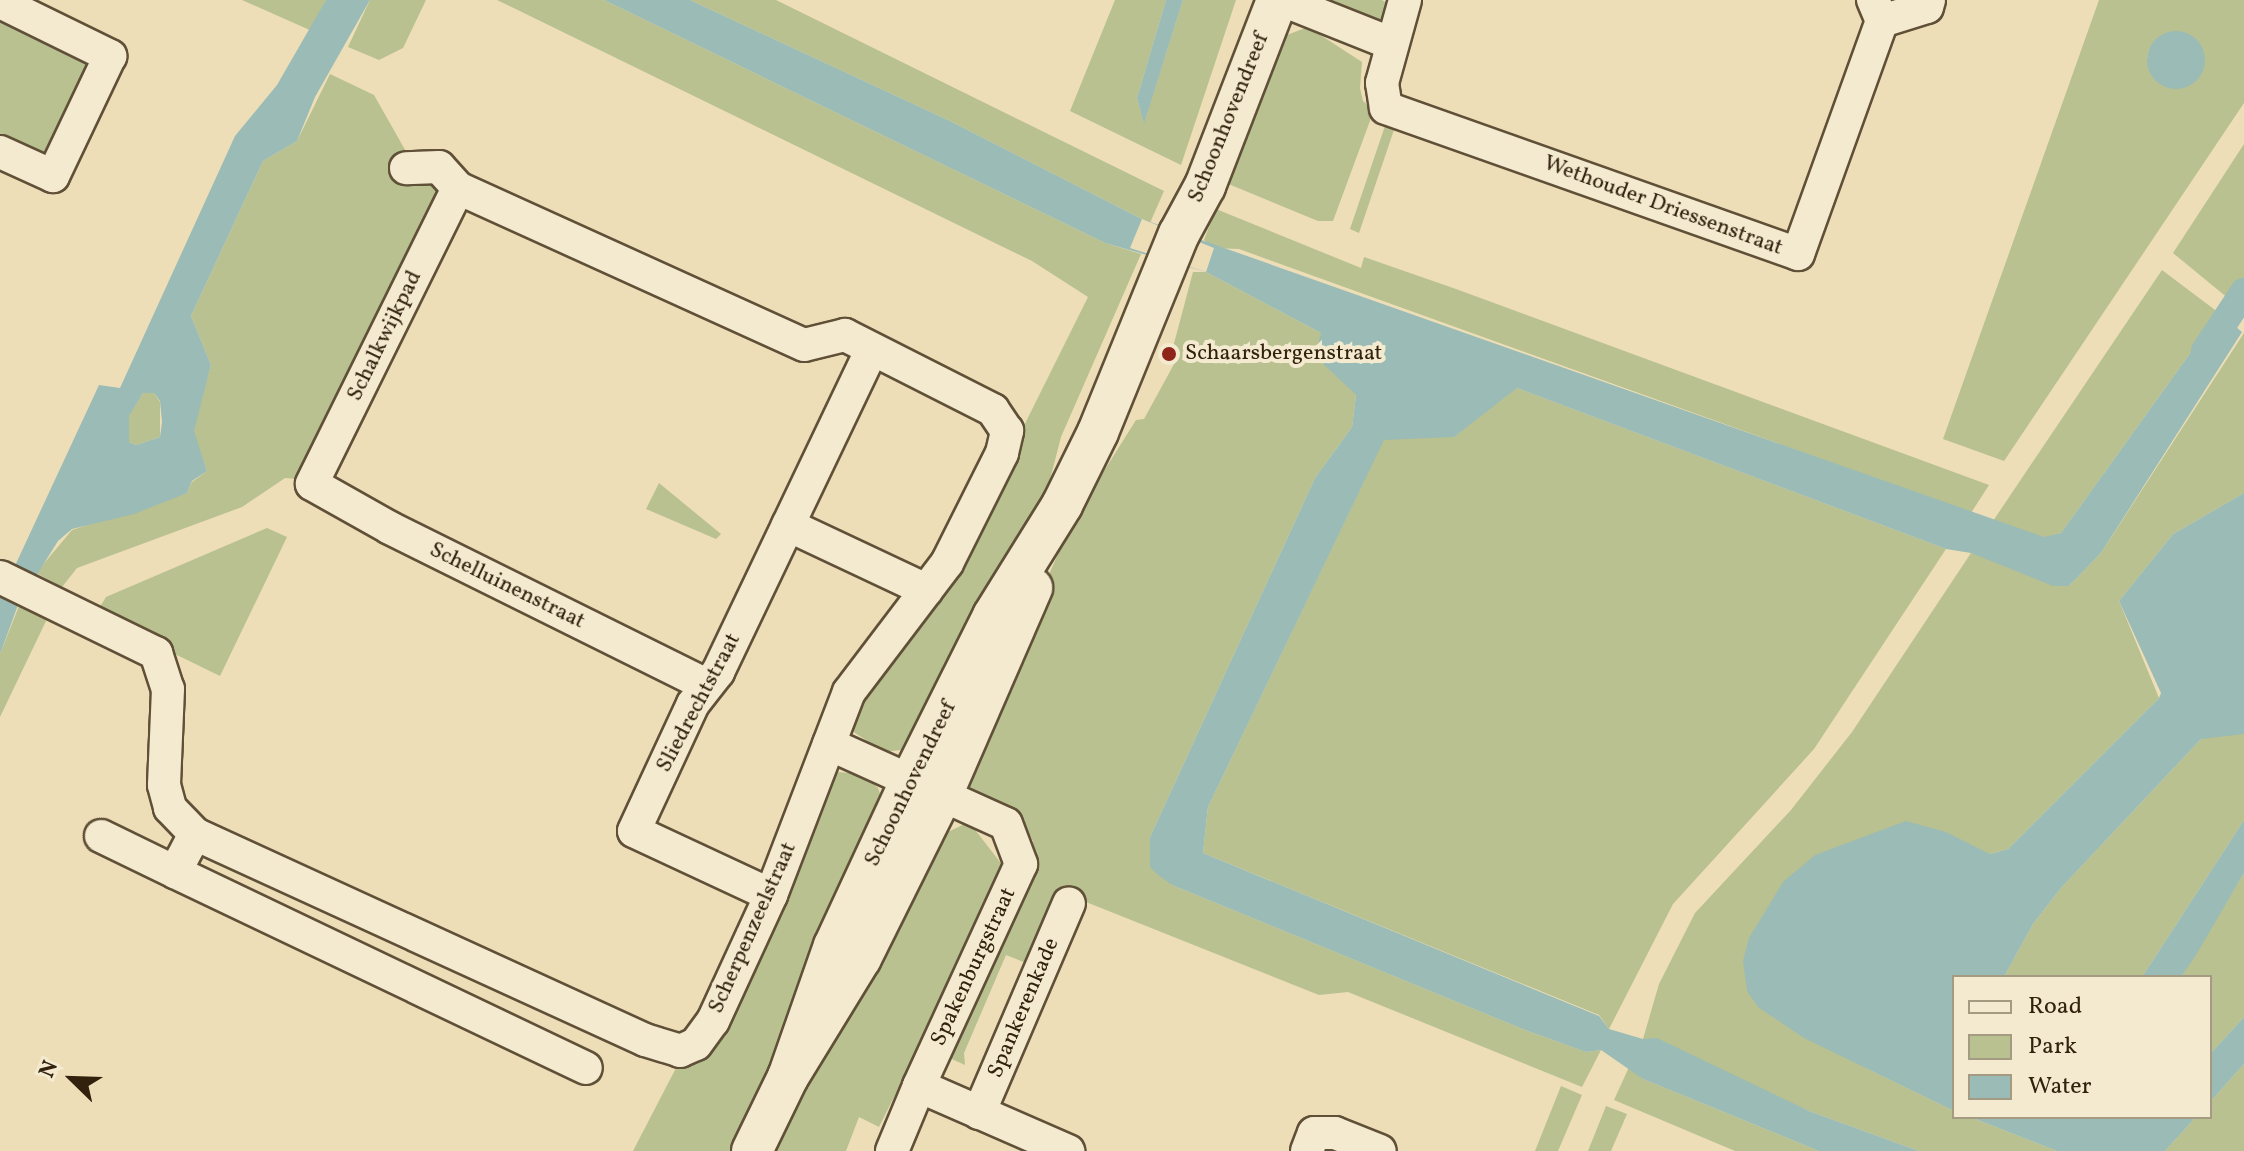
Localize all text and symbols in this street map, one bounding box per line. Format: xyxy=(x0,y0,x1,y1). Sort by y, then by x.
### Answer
street label: Schoonhovendreef xyxy=(1183,29,1275,207)
street label: Wethouder Driessenstraat xyxy=(1540,150,1786,262)
street label: Schalkwijkpad xyxy=(342,267,428,405)
place label: Schaarsbergenstraat xyxy=(1185,341,1382,367)
marker: Schaarsbergenstraat xyxy=(1160,345,1178,363)
street label: Schelluinenstraat xyxy=(425,537,589,635)
street label: Sliedrechtstraat xyxy=(651,629,747,777)
street label: Schoonhovendreef xyxy=(860,697,962,871)
street label: Scherpenzeelstraat xyxy=(703,838,803,1018)
street label: Spakenburgstraat xyxy=(926,884,1022,1050)
street label: Spankerenkade xyxy=(983,934,1065,1082)
legend xyxy=(1952,975,2212,1119)
text: Road xyxy=(2028,990,2082,1024)
text: Park xyxy=(2028,1030,2077,1064)
north arrow xyxy=(32,1039,112,1119)
text: N xyxy=(32,1056,67,1083)
text: Water xyxy=(2028,1070,2092,1104)

